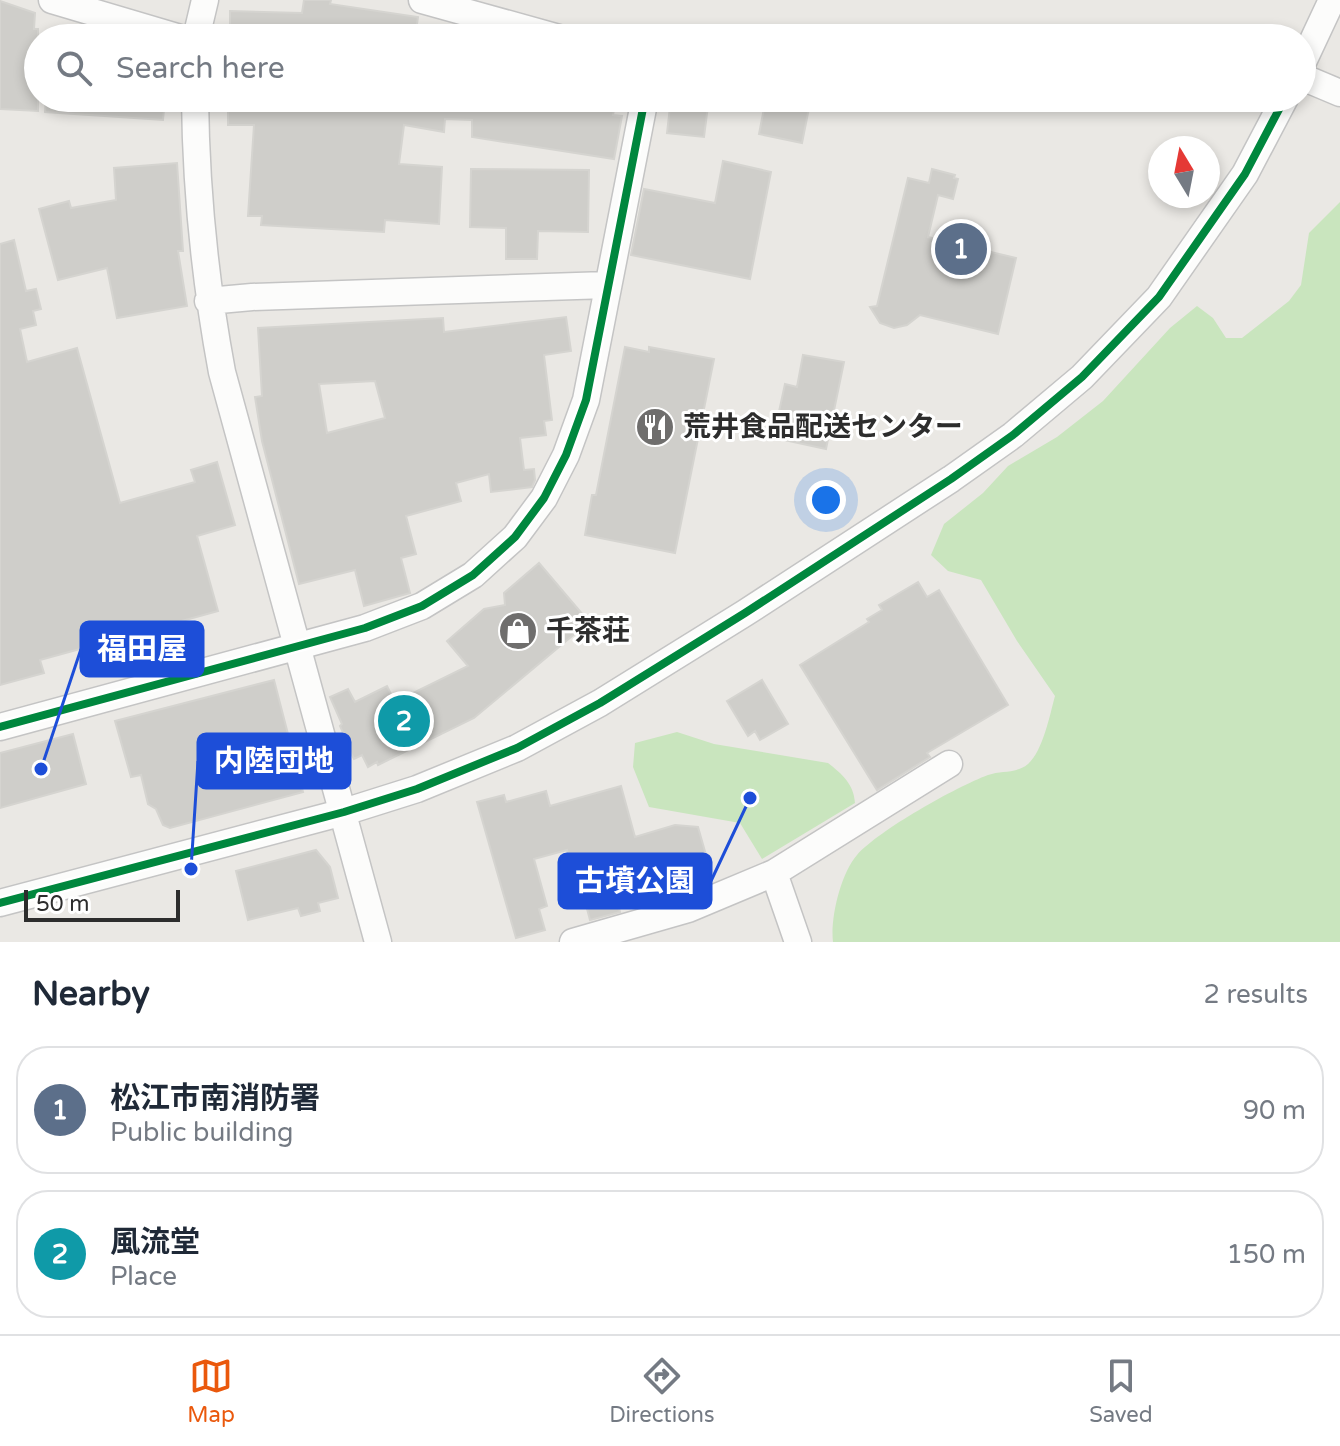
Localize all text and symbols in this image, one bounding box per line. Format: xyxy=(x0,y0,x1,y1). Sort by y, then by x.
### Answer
search box xyxy=(24,24,1316,112)
icon: search xyxy=(52,46,96,90)
text: Search here xyxy=(116,50,285,87)
north arrow xyxy=(1148,136,1220,208)
pin: 1 xyxy=(935,219,987,279)
restaurant icon: 荒井食品配送センター xyxy=(634,406,676,448)
place label: 荒井食品配送センター xyxy=(683,410,963,444)
your location xyxy=(806,480,846,520)
shop icon: 千茶荘 xyxy=(497,610,539,652)
place label: 千茶荘 xyxy=(546,614,630,648)
callout: 福田屋 xyxy=(81,622,203,676)
text: 福田屋 xyxy=(97,631,187,668)
pin: 2 xyxy=(378,691,430,751)
callout: 内陸団地 xyxy=(198,734,350,788)
text: 内陸団地 xyxy=(214,743,334,780)
callout: 古墳公園 xyxy=(559,854,711,908)
text: 古墳公園 xyxy=(575,863,695,900)
scale bar xyxy=(24,886,180,922)
text: 50 m xyxy=(36,891,90,917)
text: Nearby xyxy=(32,974,150,1015)
text: 2 results xyxy=(1203,979,1308,1010)
text: 松江市南消防署 xyxy=(110,1080,320,1117)
text: 1 xyxy=(52,1095,68,1126)
text: 90 m xyxy=(1243,1095,1306,1126)
text: Public building xyxy=(110,1117,293,1148)
text: 風流堂 xyxy=(110,1224,200,1261)
text: 2 xyxy=(52,1239,68,1270)
text: 150 m xyxy=(1226,1239,1306,1270)
text: Place xyxy=(110,1261,177,1292)
tab: Map xyxy=(187,1354,235,1428)
tab: Directions xyxy=(609,1354,715,1428)
tab: Saved xyxy=(1089,1354,1153,1428)

